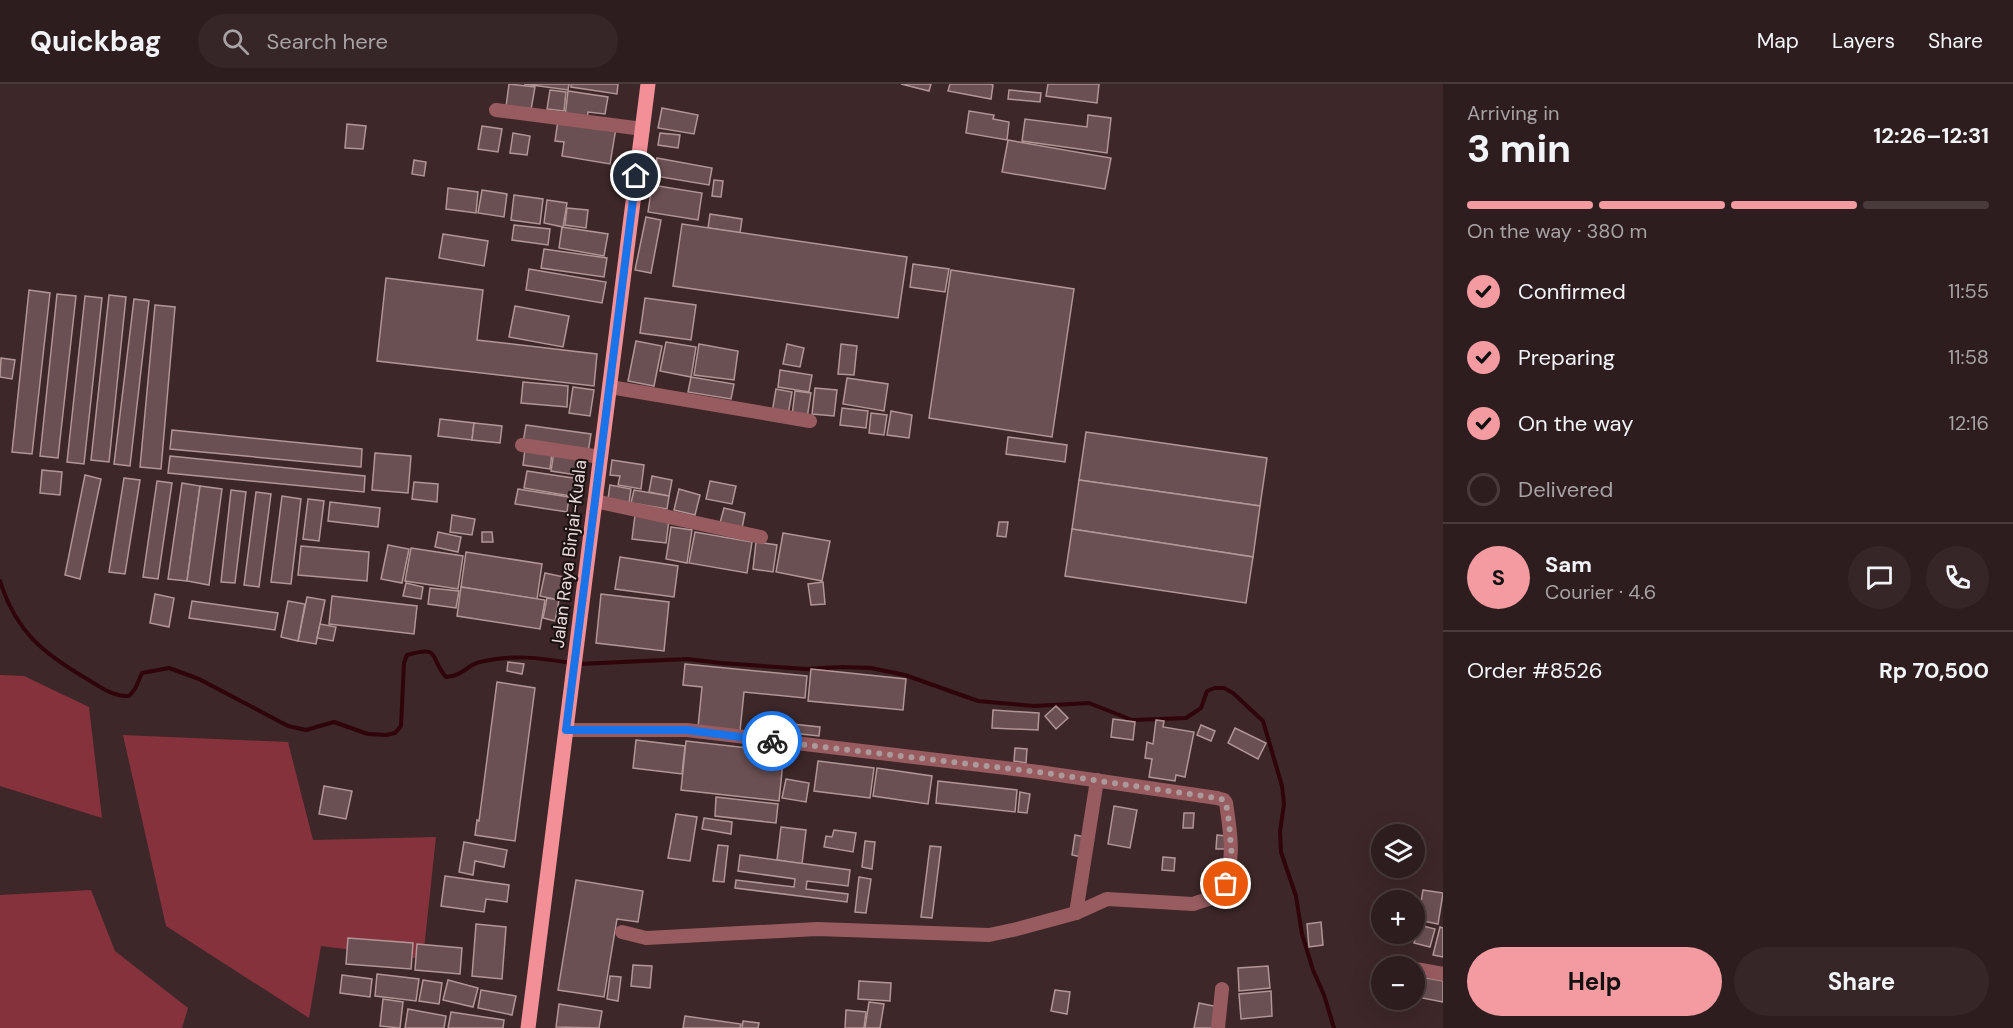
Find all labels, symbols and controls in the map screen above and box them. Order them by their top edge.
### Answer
search box [198,14,618,68]
text: Quickbag [30,23,162,60]
icon: search [219,25,252,58]
text: Search here [267,27,388,56]
text: Map [1757,27,1799,55]
text: Layers [1832,27,1895,55]
text: Share [1928,27,1983,55]
text: Arriving in [1467,100,1559,126]
text: 12:26–12:31 [1873,121,1989,150]
text: 3 min [1467,123,1571,174]
pin [610,150,661,201]
icon: home [619,159,652,192]
text: On the way · 380 m [1467,218,1647,244]
icon: check [1467,275,1500,308]
text: Confirmed [1518,277,1626,306]
text: 11:55 [1948,278,1989,304]
icon: check [1467,341,1500,374]
text: Preparing [1518,343,1615,372]
text: 11:58 [1948,344,1989,370]
icon: check [1467,407,1500,440]
text: On the way [1518,409,1633,438]
text: 12:16 [1948,410,1989,436]
street label: Jalan Raya Binjai-Kuala [546,458,592,650]
text: Delivered [1518,475,1613,504]
button: chat [1848,546,1911,609]
button: phone [1926,546,1989,609]
text: Sam [1545,550,1592,579]
text: S [1492,563,1505,592]
text: Courier · 4.6 [1545,579,1656,605]
text: Order #8526 [1467,656,1603,685]
text: Rp 70,500 [1879,656,1989,685]
courier [742,711,802,771]
icon: bike [756,725,789,758]
map controls [1371,824,1425,1010]
button: layers [1371,824,1425,878]
pin [1200,858,1251,909]
icon: bag [1209,867,1242,900]
button: + [1371,890,1425,944]
button: Help [1467,947,1722,1016]
button: Share [1734,947,1989,1016]
button: − [1371,956,1425,1010]

